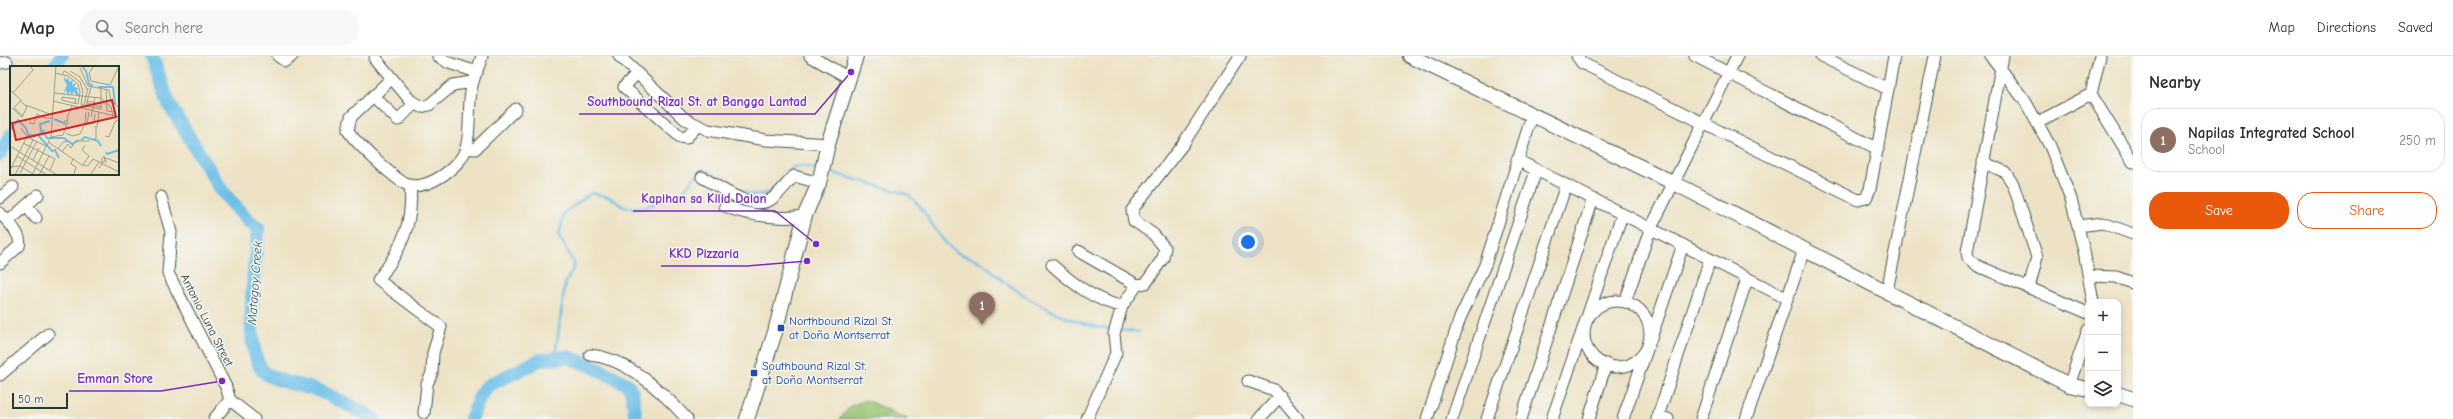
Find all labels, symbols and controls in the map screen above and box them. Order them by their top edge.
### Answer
search box [79,10,359,46]
text: Map [20,17,55,39]
icon: search [93,17,115,39]
text: Search here [125,19,203,37]
text: Map [2268,19,2295,36]
text: Directions [2317,19,2376,36]
text: Saved [2398,19,2433,36]
inset map [10,66,119,175]
text: Nearby [2149,73,2200,92]
callout: Southbound Rizal St. at Bangga Lantad [579,89,815,114]
text: Southbound Rizal St. at Bangga Lantad [587,94,807,109]
text: Napilas Integrated School [2188,124,2355,142]
text: 1 [2160,133,2166,148]
text: 250 m [2399,133,2436,148]
text: School [2188,142,2225,157]
callout: Kapihan sa Kilid Dalan [633,186,775,211]
text: Kapihan sa Kilid Dalan [641,191,767,206]
button: Save [2149,192,2289,229]
button: Share [2297,192,2437,229]
your location [1238,232,1258,252]
water label: Matagoy Creek [244,240,265,327]
callout: KKD Pizzaria [661,241,747,266]
text: KKD Pizzaria [669,246,739,261]
street label: Antonio Luna Street [178,272,237,369]
pin: 1 [969,292,995,325]
map controls [2085,299,2121,407]
button: + [2085,299,2121,335]
place label: Northbound Rizal St. at Doña Montserrat [789,314,893,342]
marker: Northbound Rizal St. at Doña Montserrat [776,323,786,333]
button: − [2085,335,2121,371]
place label: Southbound Rizal St. at Doña Montserrat [762,359,867,387]
callout: Emman Store [69,366,161,391]
marker: Southbound Rizal St. at Doña Montserrat [749,368,759,378]
text: Emman Store [77,371,153,386]
button: layers [2085,371,2121,407]
scale bar [12,391,68,410]
text: 50 m [18,393,43,406]

